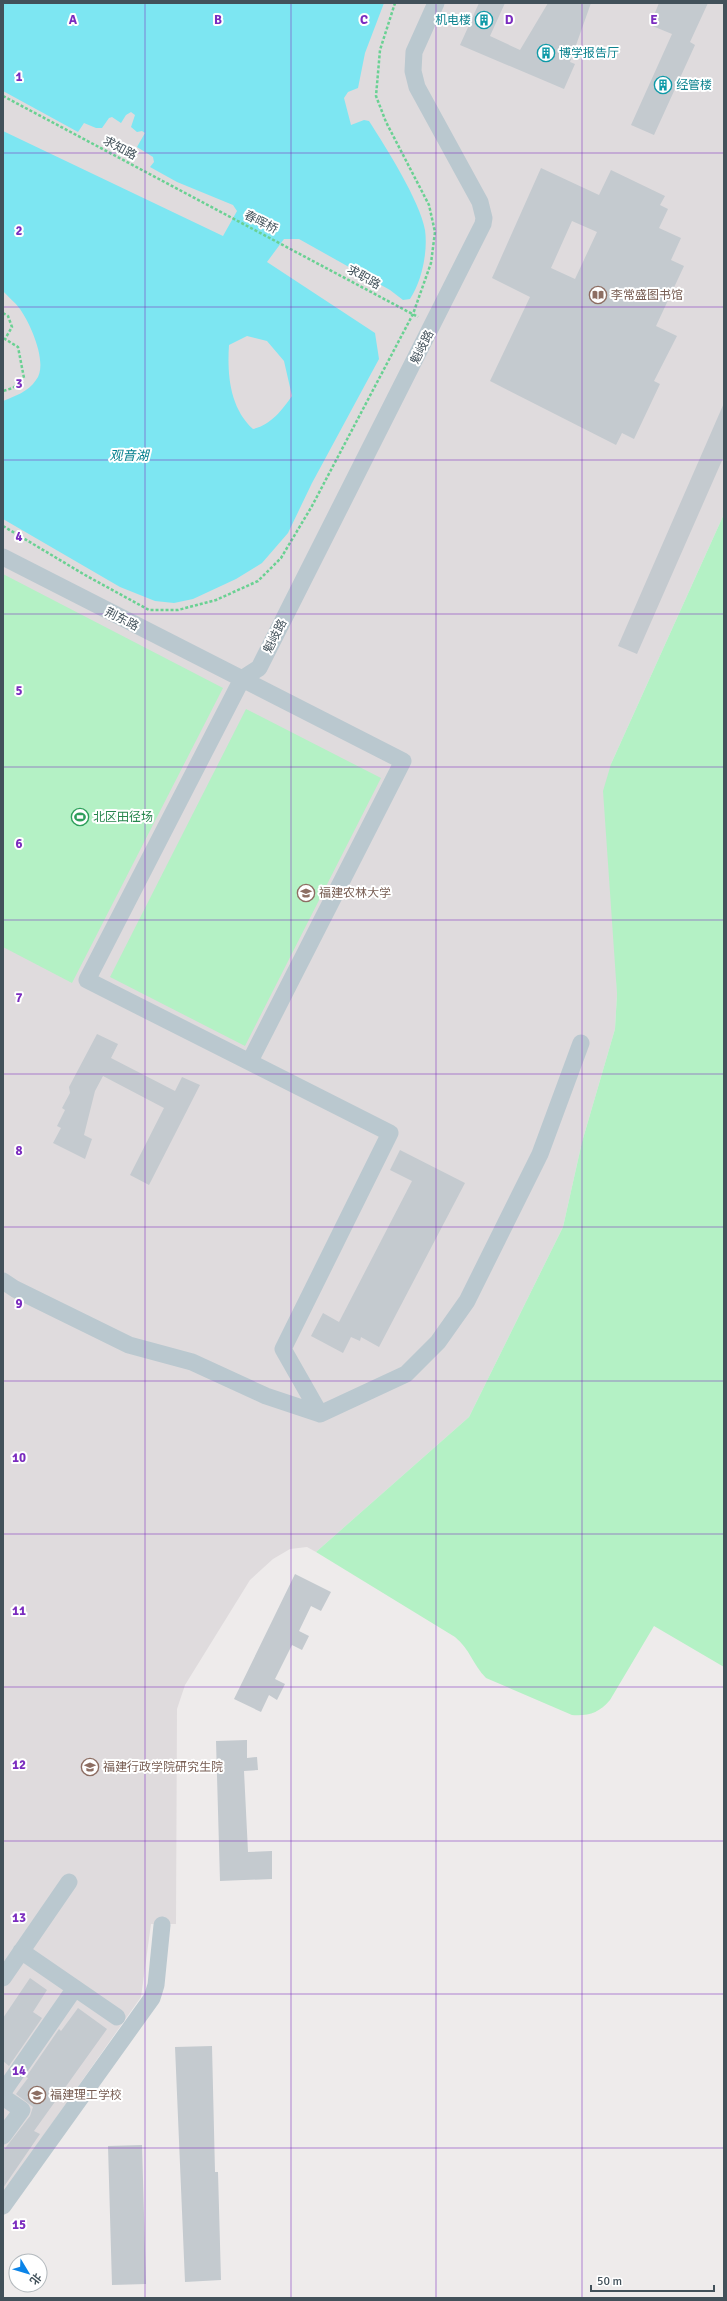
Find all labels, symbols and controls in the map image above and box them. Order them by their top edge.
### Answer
building icon: 机电楼 [474,10,494,30]
text: A [69,12,78,28]
text: B [214,12,222,28]
text: C [360,12,368,28]
text: D [505,12,514,28]
text: E [650,12,658,28]
place label: 机电楼 [435,13,471,28]
building icon: 博学报告厅 [536,43,556,63]
place label: 博学报告厅 [559,46,619,61]
text: 1 [15,69,23,85]
building icon: 经管楼 [653,75,673,95]
place label: 经管楼 [676,78,712,93]
street label: 求知路 [100,133,139,164]
street label: 春晖桥 [241,208,280,237]
text: 2 [15,223,23,239]
street label: 求职路 [344,262,383,293]
library icon: 李常盛图书馆 [588,285,608,305]
place label: 李常盛图书馆 [611,288,683,303]
street label: 魁岐路 [408,328,437,367]
text: 3 [15,376,23,392]
water label: 观音湖 [109,448,150,464]
text: 4 [15,529,23,545]
street label: 荆东路 [102,605,141,634]
street label: 魁岐路 [261,617,290,656]
text: 5 [15,683,23,699]
sports icon: 北区田径场 [70,807,90,827]
place label: 北区田径场 [93,810,153,825]
text: 6 [15,836,23,852]
school or university icon: 福建农林大学 [296,883,316,903]
place label: 福建农林大学 [319,886,391,901]
text: 7 [15,990,23,1006]
text: 8 [15,1143,23,1159]
text: 9 [15,1296,23,1312]
text: 10 [12,1450,26,1466]
text: 11 [12,1603,26,1619]
text: 12 [12,1757,26,1773]
school or university icon: 福建行政学院研究生院 [80,1757,100,1777]
place label: 福建行政学院研究生院 [103,1760,223,1775]
text: 13 [12,1910,26,1926]
text: 14 [12,2063,26,2079]
school or university icon: 福建理工学校 [27,2085,47,2105]
place label: 福建理工学校 [50,2088,122,2103]
text: 15 [12,2217,26,2233]
north arrow [8,2253,48,2293]
scale bar [591,2267,714,2293]
text: 北 [27,2271,44,2287]
text: 50 m [597,2274,622,2289]

